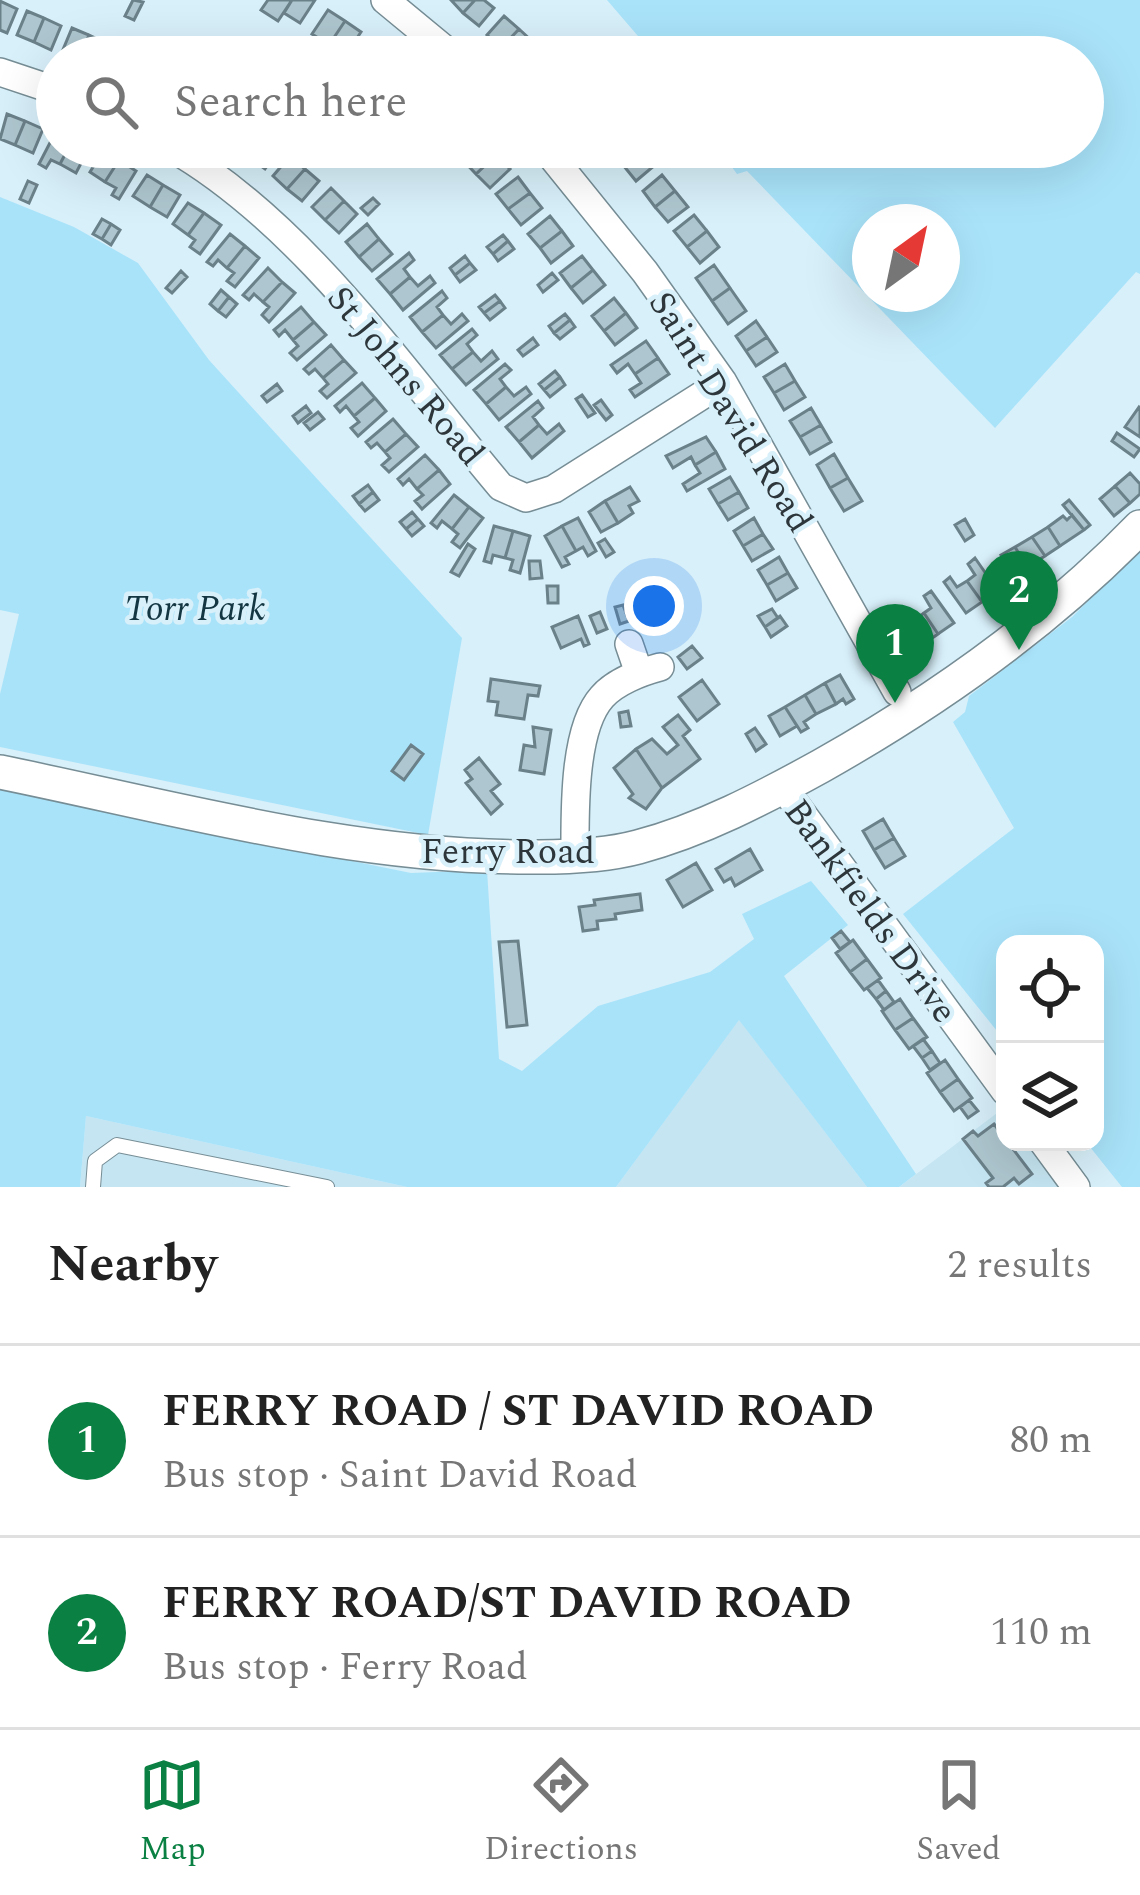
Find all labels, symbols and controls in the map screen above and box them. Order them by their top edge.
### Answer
search box [36,36,1104,168]
text: Search here [174,68,407,137]
icon: search [78,69,144,135]
north arrow [852,204,960,312]
street label: St Johns Road [313,274,497,479]
street label: Saint David Road [634,281,826,544]
pin: 2 [980,551,1058,650]
your location [624,576,684,636]
park label: Torr Park [124,582,266,637]
pin: 1 [856,604,934,703]
street label: Bankfields Drive [769,788,971,1035]
street label: Ferry Road [421,825,595,880]
map controls [996,935,1104,1151]
button: locate [996,935,1104,1043]
button: layers [996,1043,1104,1151]
text: Nearby [48,1226,217,1304]
text: 2 results [948,1236,1092,1295]
text: FERRY ROAD / ST DAVID ROAD [162,1377,874,1446]
text: 1 [76,1411,98,1470]
text: 80 m [1010,1411,1092,1470]
text: Bus stop · Saint David Road [162,1446,638,1505]
text: FERRY ROAD/ST DAVID ROAD [162,1569,852,1638]
text: 2 [76,1603,98,1662]
text: 110 m [990,1603,1092,1662]
text: Bus stop · Ferry Road [162,1638,528,1697]
tab: Map [139,1752,206,1874]
tab: Directions [484,1752,638,1874]
tab: Saved [916,1752,1001,1874]

